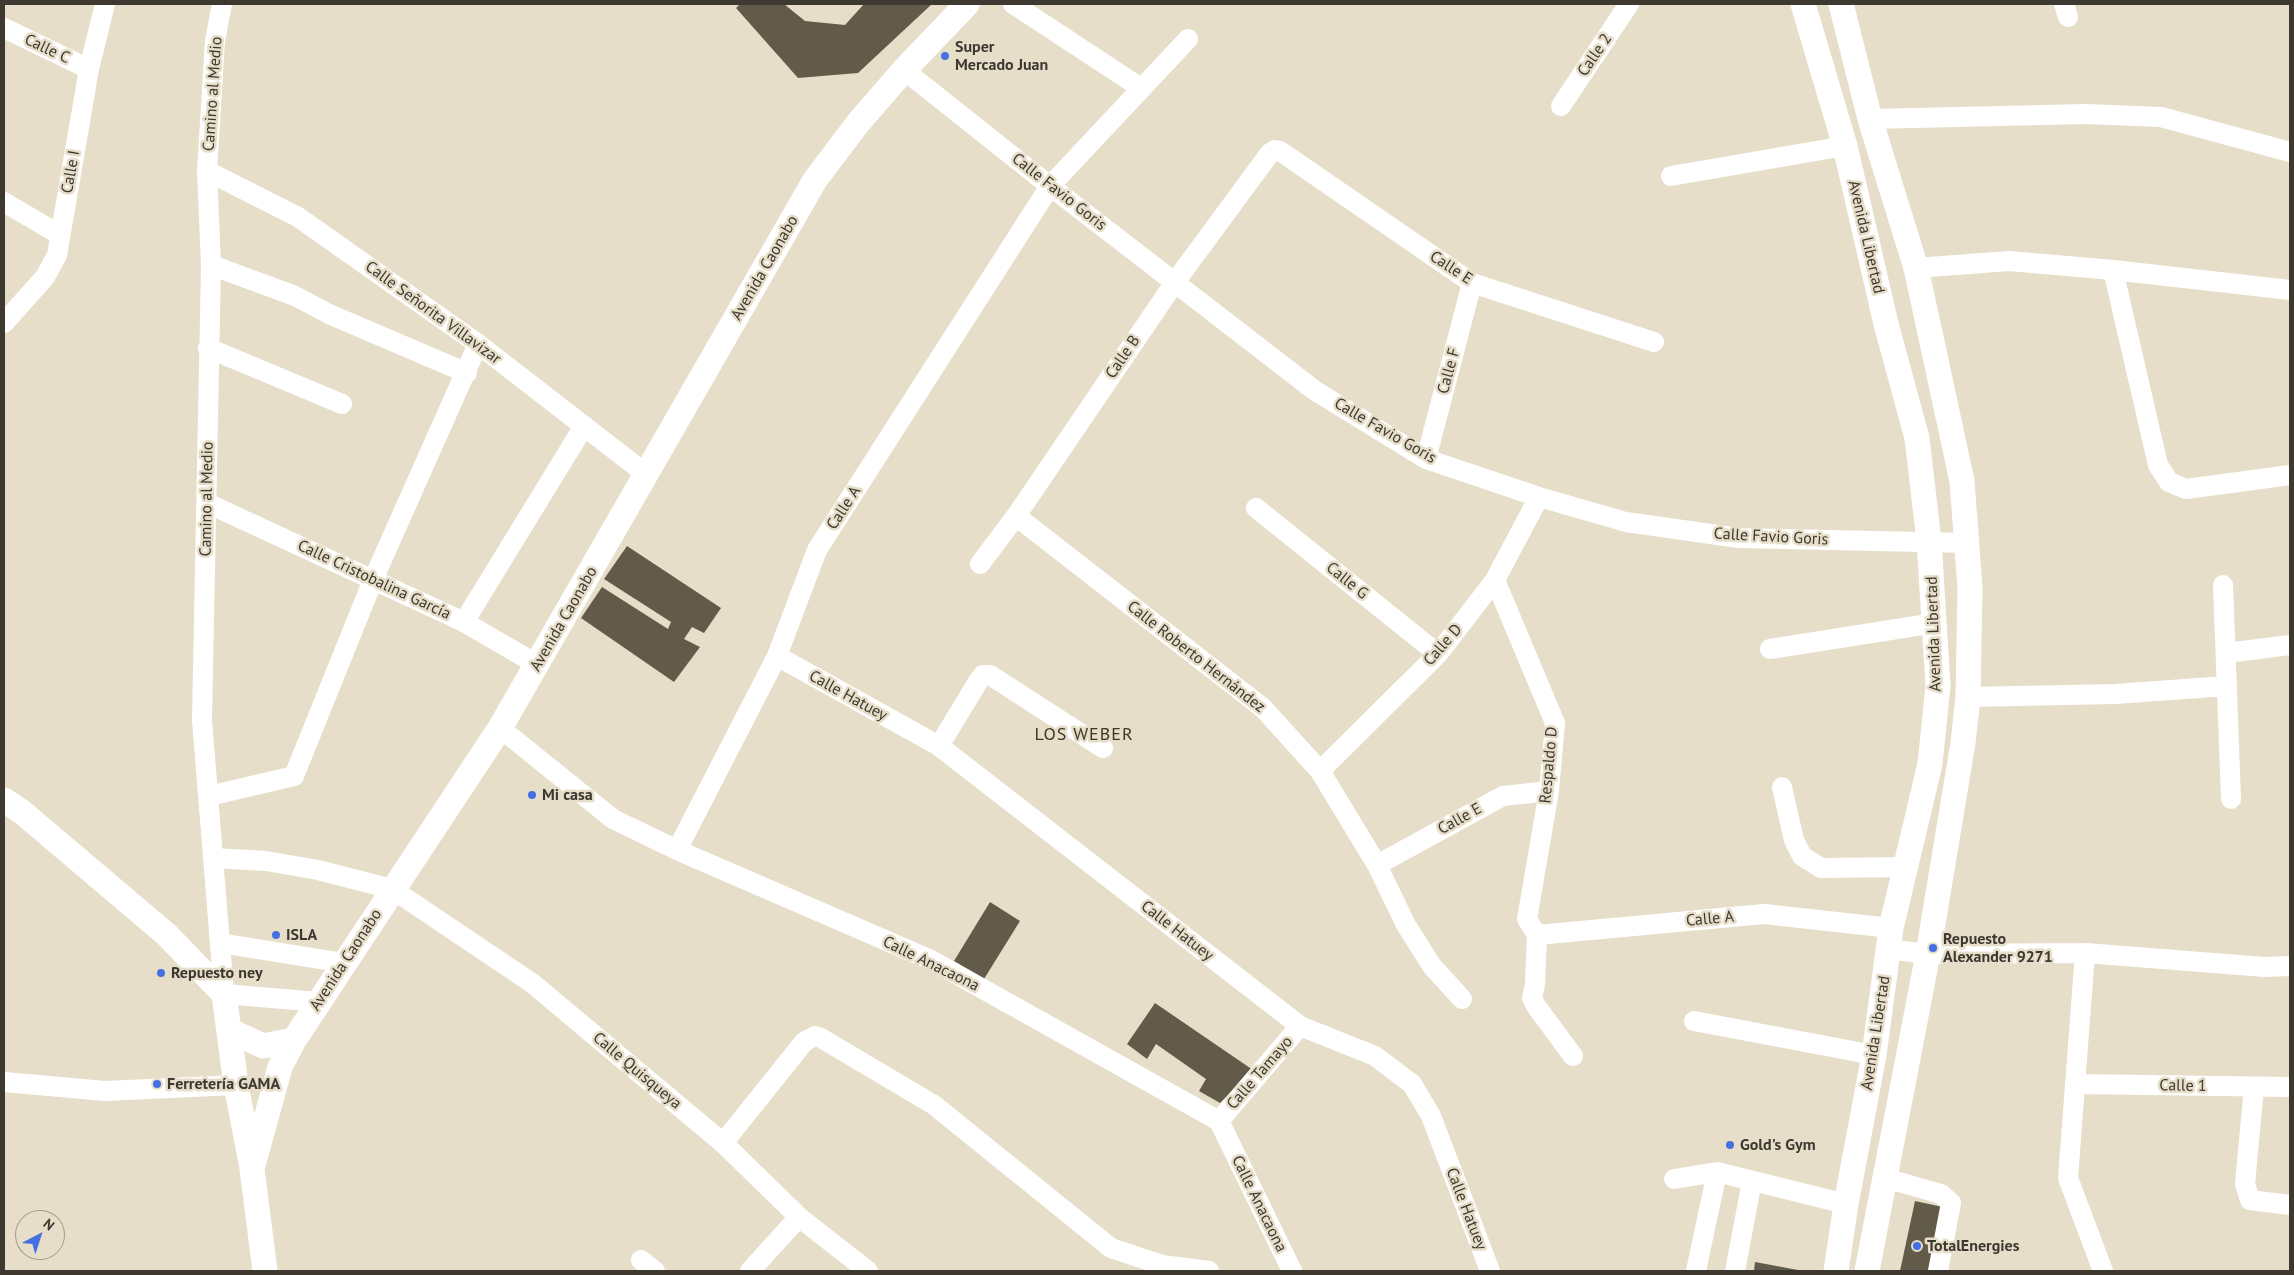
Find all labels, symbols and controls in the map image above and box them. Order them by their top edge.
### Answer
street label: Calle C [21,30,73,68]
street label: Calle 2 [1574,30,1616,80]
street label: Camino al Medio [199,36,227,152]
place label: Super Mercado Juan [955,37,1048,75]
marker: Super Mercado Juan [939,50,951,62]
street label: Calle I [58,149,84,195]
street label: Calle Favio Goris [1008,149,1110,235]
street label: Avenida Libertad [1844,179,1888,295]
street label: Avenida Caonabo [727,212,803,324]
street label: Calle E [1426,247,1476,289]
street label: Calle Señorita Villavizar [361,257,505,369]
street label: Calle B [1102,332,1144,382]
street label: Calle F [1434,346,1464,396]
street label: Calle Favio Goris [1331,394,1439,468]
street label: Camino al Medio [196,441,218,557]
street label: Calle A [823,483,865,533]
street label: Calle Favio Goris [1713,524,1829,550]
street label: Calle Cristobalina García [294,536,454,624]
street label: Calle G [1322,558,1372,604]
street label: Avenida Caonabo [526,563,602,675]
street label: Avenida Libertad [1922,576,1946,692]
street label: Calle Roberto Hernández [1123,597,1269,717]
street label: Calle D [1420,620,1466,670]
street label: Calle Hatuey [806,667,890,725]
district label: LOS WEBER [1033,724,1135,746]
street label: Respaldo D [1536,726,1562,804]
place label: Mi casa [542,785,593,805]
marker: Mi casa [526,789,538,801]
street label: Calle E [1435,799,1485,839]
street label: Calle Hatuey [1137,897,1217,965]
street label: Avenida Caonabo [306,905,386,1015]
street label: Calle A [1685,907,1735,931]
place label: ISLA [286,925,317,945]
marker: ISLA [270,929,282,941]
place label: Repuesto Alexander 9271 [1943,929,2053,967]
street label: Calle Anacaona [880,932,982,996]
marker: Repuesto Alexander 9271 [1927,942,1939,954]
place label: Repuesto ney [171,963,263,983]
marker: Repuesto ney [155,967,167,979]
street label: Avenida Libertad [1857,974,1895,1092]
street label: Calle Quisqueya [589,1028,685,1114]
street label: Calle Tamayo [1223,1033,1297,1113]
place label: Ferretería GAMA [167,1074,280,1094]
street label: Calle 1 [2159,1076,2207,1096]
marker: Ferretería GAMA [151,1078,163,1090]
place label: Gold's Gym [1740,1135,1816,1155]
marker: Gold's Gym [1724,1139,1736,1151]
street label: Calle Anacaona [1227,1153,1291,1255]
street label: Calle Hatuey [1442,1165,1490,1253]
north arrow [15,1210,65,1260]
text: N [40,1214,58,1234]
place label: TotalEnergies [1927,1236,2019,1256]
marker: TotalEnergies [1911,1240,1923,1252]

